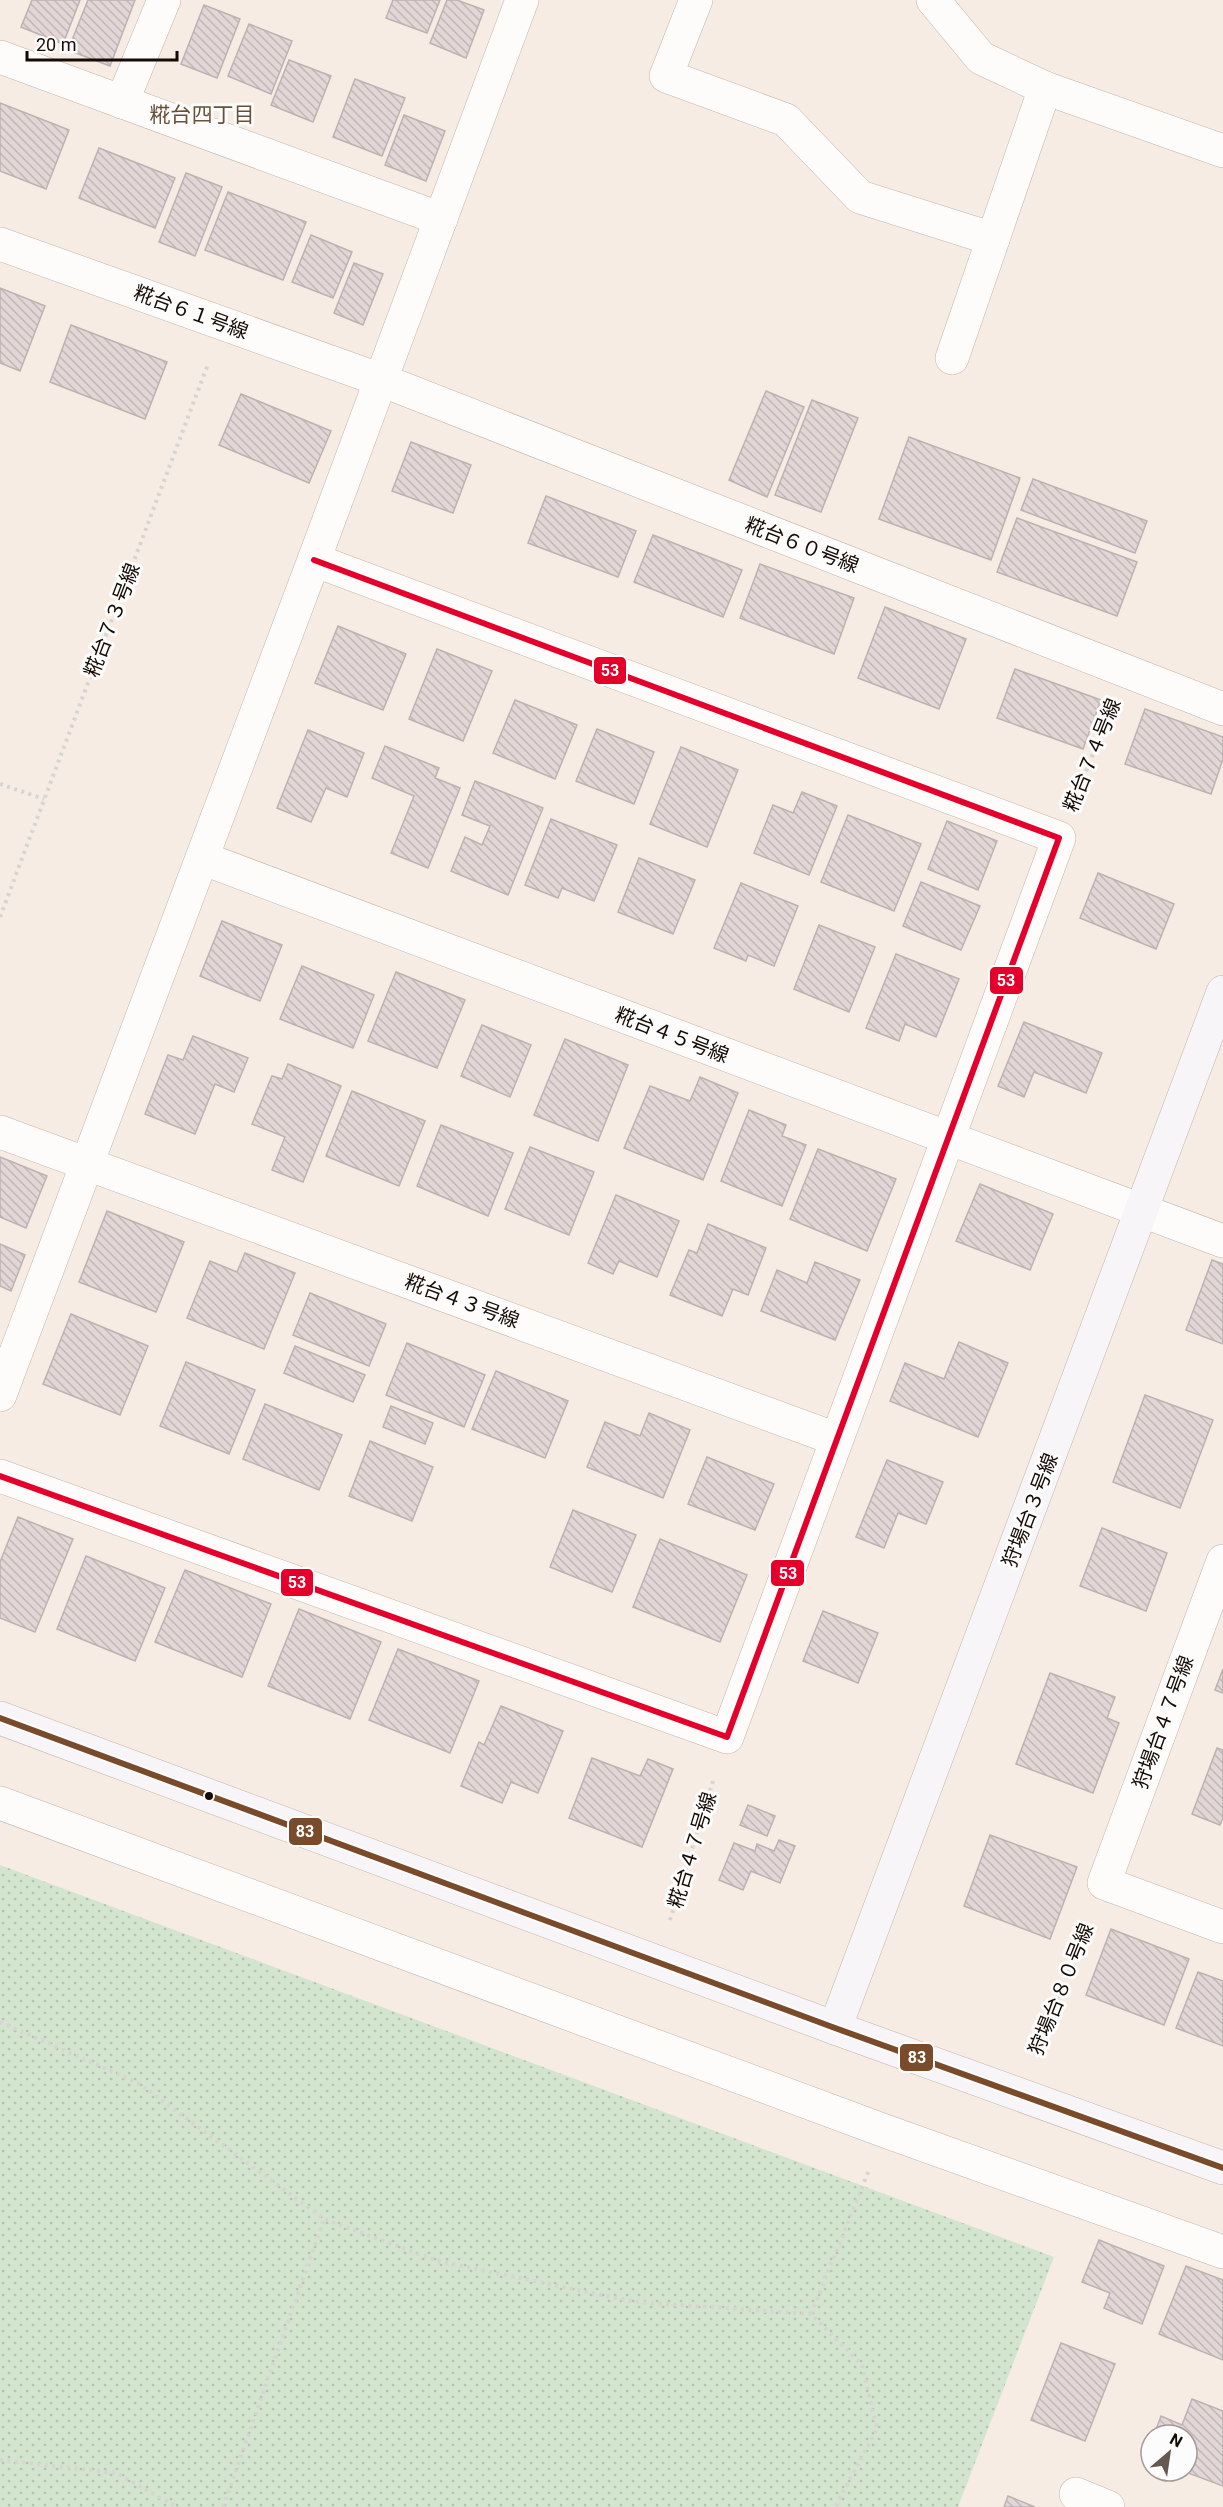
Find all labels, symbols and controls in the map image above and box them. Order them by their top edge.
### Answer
scale bar [27,24,177,62]
text: 20 m [36,34,76,55]
district label: 糀台四丁目 [150,103,255,127]
street label: 糀台６１号線 [131,280,251,344]
street label: 糀台６０号線 [742,512,862,578]
street label: 糀台７３号線 [79,560,145,680]
line badge: 53 [593,656,627,685]
text: 53 [601,661,619,680]
street label: 糀台７４号線 [1058,695,1126,815]
line badge: 53 [989,966,1024,995]
text: 53 [997,971,1015,990]
street label: 糀台４５号線 [612,1002,732,1068]
street label: 糀台４３号線 [402,1269,522,1333]
street label: 狩場台３号線 [997,1450,1063,1570]
line badge: 53 [770,1559,805,1587]
text: 53 [779,1564,797,1583]
line badge: 53 [280,1568,314,1597]
text: 53 [288,1573,306,1592]
street label: 狩場台４７号線 [1128,1652,1198,1792]
street label: 糀台４７号線 [663,1789,721,1911]
unlabelled marker [203,1790,215,1802]
line badge: 83 [288,1817,323,1846]
text: 83 [296,1822,314,1841]
street label: 狩場台８０号線 [1024,1920,1098,2058]
line badge: 83 [899,2043,934,2072]
text: 83 [908,2048,926,2067]
north arrow [1139,2423,1199,2483]
text: N [1166,2429,1186,2451]

